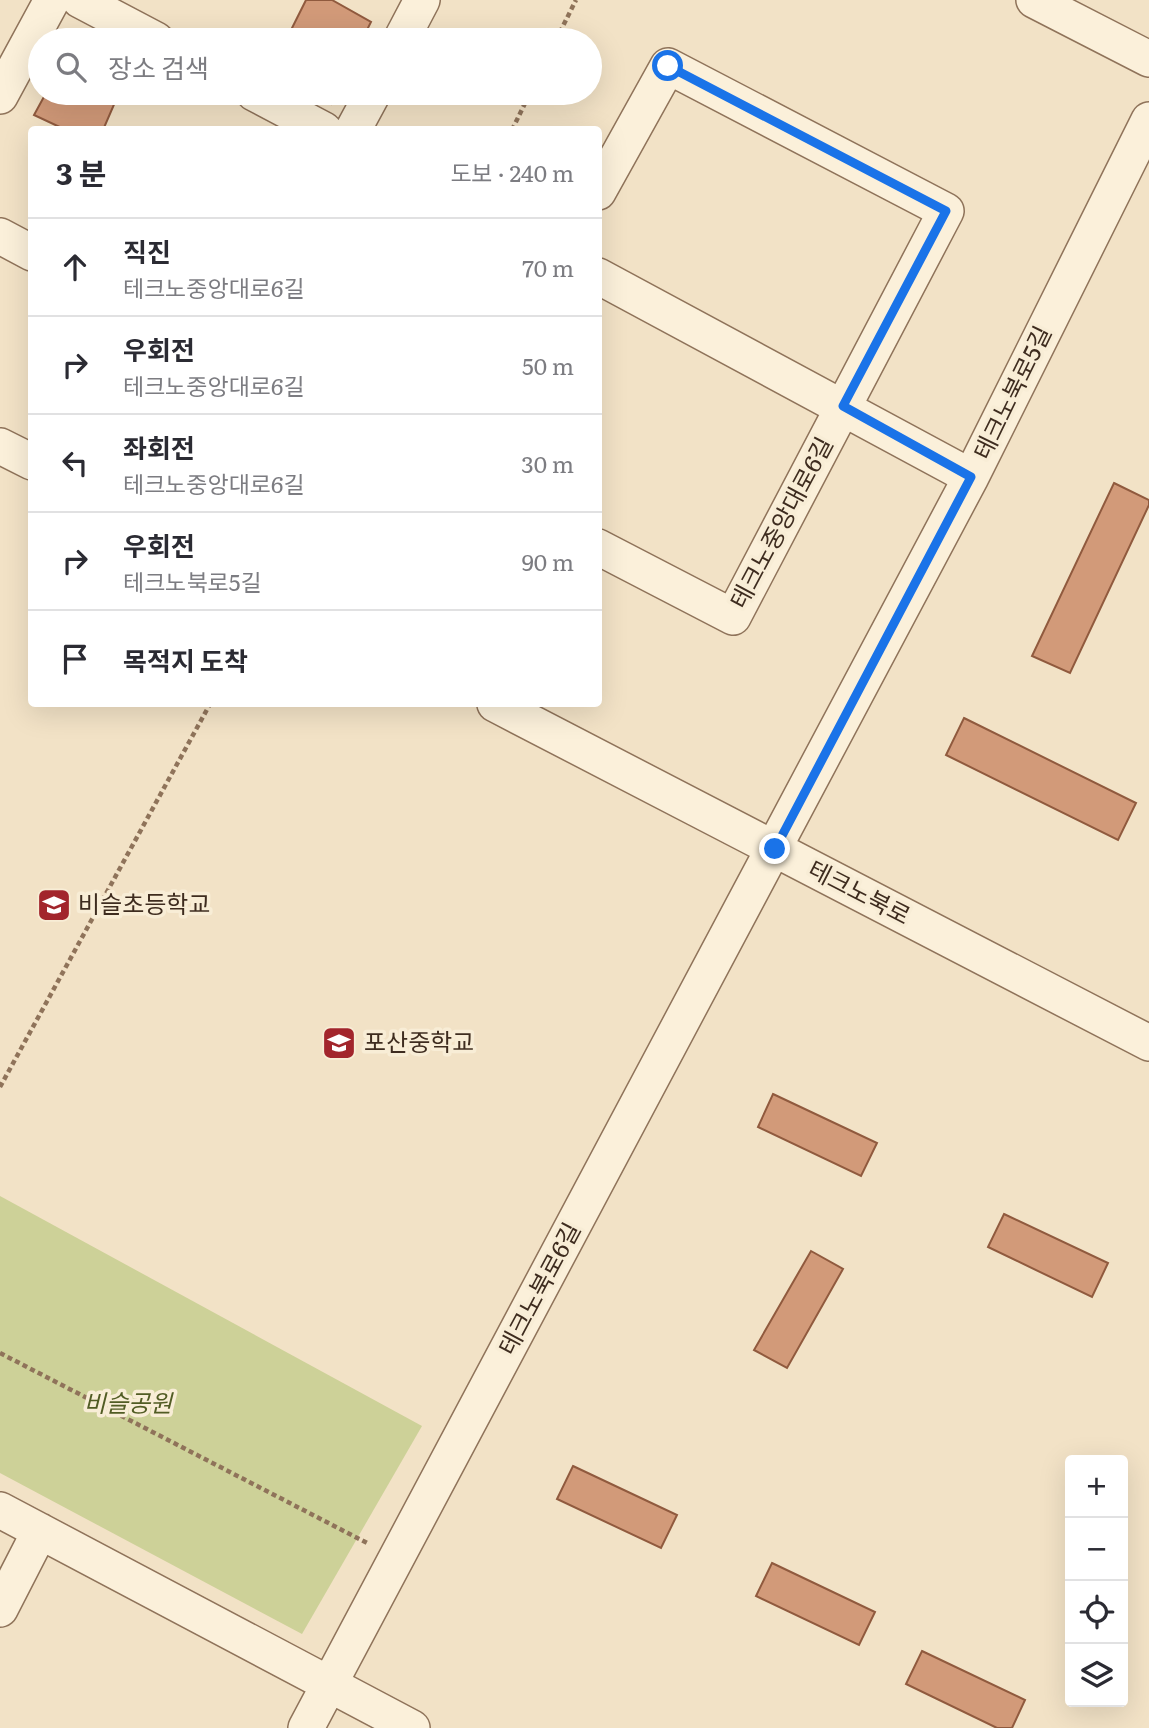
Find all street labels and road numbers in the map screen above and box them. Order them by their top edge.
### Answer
street label: 테크노북로5길 [963,319,1058,465]
street label: 테크노중앙대로6길 [720,430,840,614]
street label: 테크노북로 [803,850,917,931]
street label: 테크노북로6길 [488,1215,587,1360]

